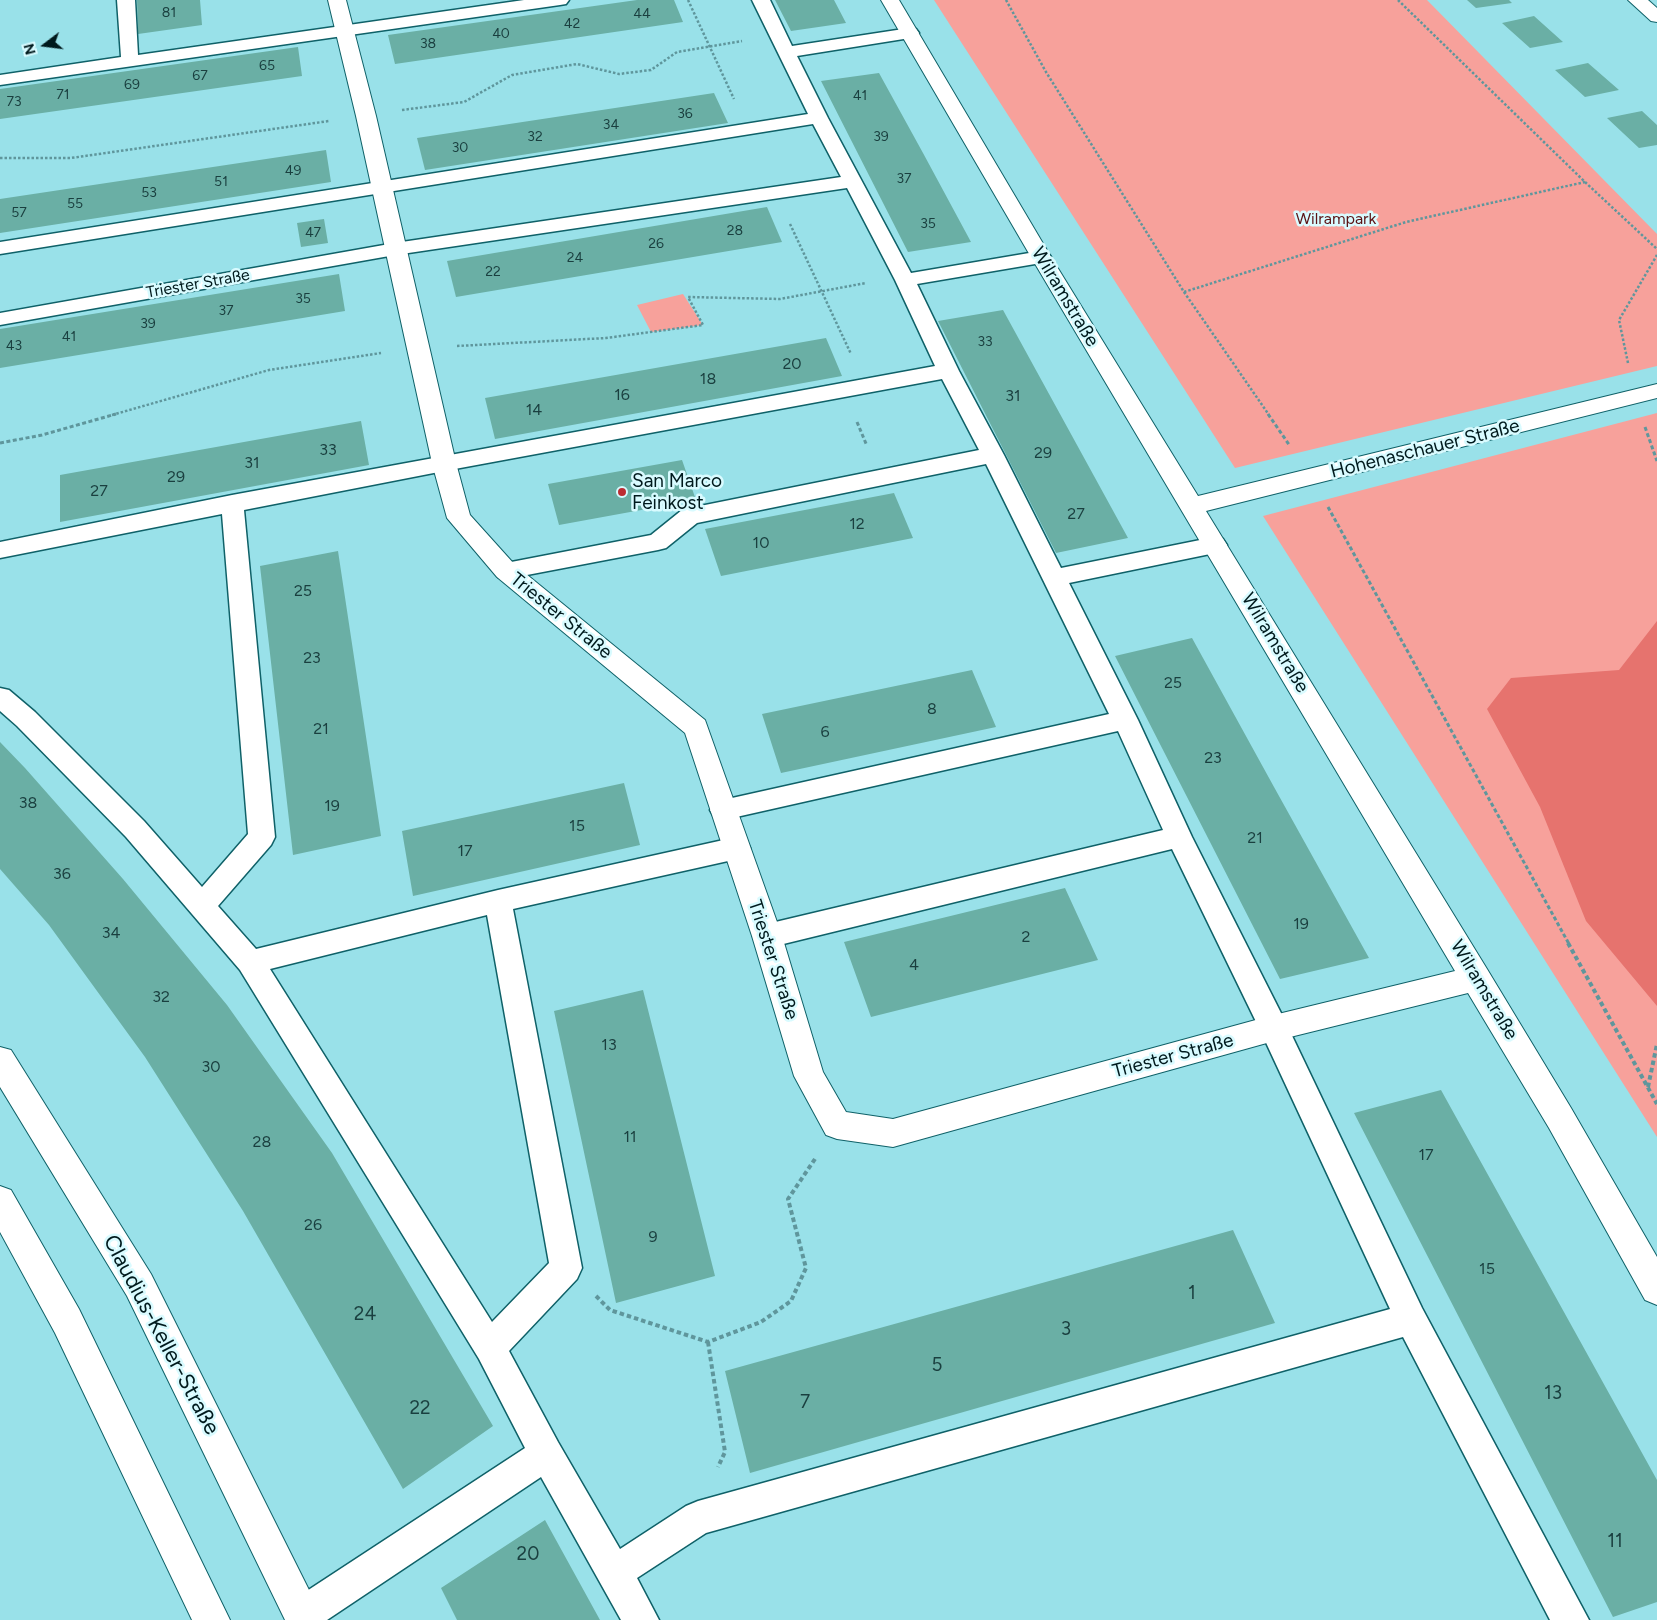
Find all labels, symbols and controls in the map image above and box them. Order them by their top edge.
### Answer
house number: 81 [162,5,176,21]
house number: 44 [633,6,651,22]
house number: 42 [564,16,580,32]
north arrow [20,20,70,70]
house number: 40 [492,26,510,42]
house number: 38 [420,36,436,52]
text: N [20,42,40,56]
house number: 65 [259,58,275,74]
house number: 67 [192,68,208,84]
house number: 69 [124,77,140,93]
house number: 71 [56,87,70,103]
house number: 41 [853,88,867,104]
house number: 73 [6,94,22,110]
house number: 36 [677,106,693,122]
house number: 34 [603,117,619,133]
house number: 32 [527,129,543,145]
house number: 39 [873,129,889,145]
house number: 30 [452,140,468,156]
house number: 49 [285,163,301,179]
house number: 37 [896,171,912,187]
house number: 51 [214,174,228,190]
house number: 53 [141,185,157,201]
house number: 55 [67,196,83,212]
house number: 57 [11,205,27,221]
park label: Wilrampark [1296,209,1376,229]
house number: 35 [920,216,936,232]
house number: 28 [727,223,743,239]
house number: 47 [305,225,321,241]
house number: 26 [648,236,664,252]
street label: Wilramstraße [1026,243,1104,351]
house number: 24 [567,250,583,266]
house number: 22 [485,264,501,280]
street label: Triester Straße [145,265,251,303]
house number: 35 [295,291,311,307]
house number: 37 [218,303,234,319]
house number: 39 [140,316,156,332]
house number: 41 [62,329,76,345]
house number: 33 [977,334,993,350]
house number: 43 [6,338,22,354]
house number: 20 [782,354,802,374]
house number: 18 [700,369,716,389]
house number: 16 [614,385,630,405]
house number: 31 [1005,386,1021,406]
house number: 14 [526,400,542,420]
street label: Hohenaschauer Straße [1328,414,1522,484]
house number: 33 [319,440,337,460]
house number: 29 [1034,443,1052,463]
house number: 31 [244,453,260,473]
house number: 29 [167,467,185,487]
place label: San Marco Feinkost [632,470,722,514]
house number: 27 [90,481,108,501]
marker: San Marco Feinkost [616,486,628,498]
house number: 27 [1067,504,1085,524]
house number: 12 [849,514,865,534]
house number: 10 [753,533,769,553]
street label: Triester Straße [506,568,616,664]
house number: 25 [294,581,312,601]
street label: Wilramstraße [1236,589,1314,697]
house number: 23 [303,648,321,668]
house number: 25 [1164,673,1182,693]
house number: 8 [927,699,937,719]
house number: 21 [313,719,329,739]
house number: 6 [820,722,830,742]
house number: 23 [1204,748,1222,768]
house number: 38 [19,793,37,813]
house number: 19 [324,796,340,816]
house number: 15 [569,816,585,836]
house number: 21 [1247,828,1263,848]
house number: 17 [457,841,473,861]
house number: 36 [53,864,71,884]
street label: Triester Straße [743,897,803,1023]
house number: 19 [1293,914,1309,934]
house number: 34 [102,923,120,943]
house number: 2 [1022,927,1030,947]
street label: Wilramstraße [1445,936,1523,1044]
house number: 4 [909,955,919,975]
house number: 32 [152,987,170,1007]
street label: Triester Straße [1110,1029,1236,1083]
house number: 13 [601,1035,617,1055]
house number: 30 [202,1057,220,1077]
house number: 11 [623,1127,637,1147]
house number: 28 [253,1132,271,1152]
house number: 17 [1418,1145,1434,1165]
house number: 26 [304,1215,322,1235]
house number: 9 [648,1227,658,1247]
street label: Claudius-Keller-Straße [97,1231,225,1439]
house number: 15 [1479,1259,1495,1279]
house number: 1 [1188,1282,1196,1304]
house number: 24 [354,1303,376,1325]
house number: 3 [1061,1318,1071,1340]
house number: 5 [932,1354,942,1376]
house number: 13 [1544,1382,1562,1404]
house number: 7 [800,1391,810,1413]
house number: 22 [409,1397,431,1419]
house number: 11 [1607,1530,1623,1552]
house number: 20 [517,1543,539,1565]

